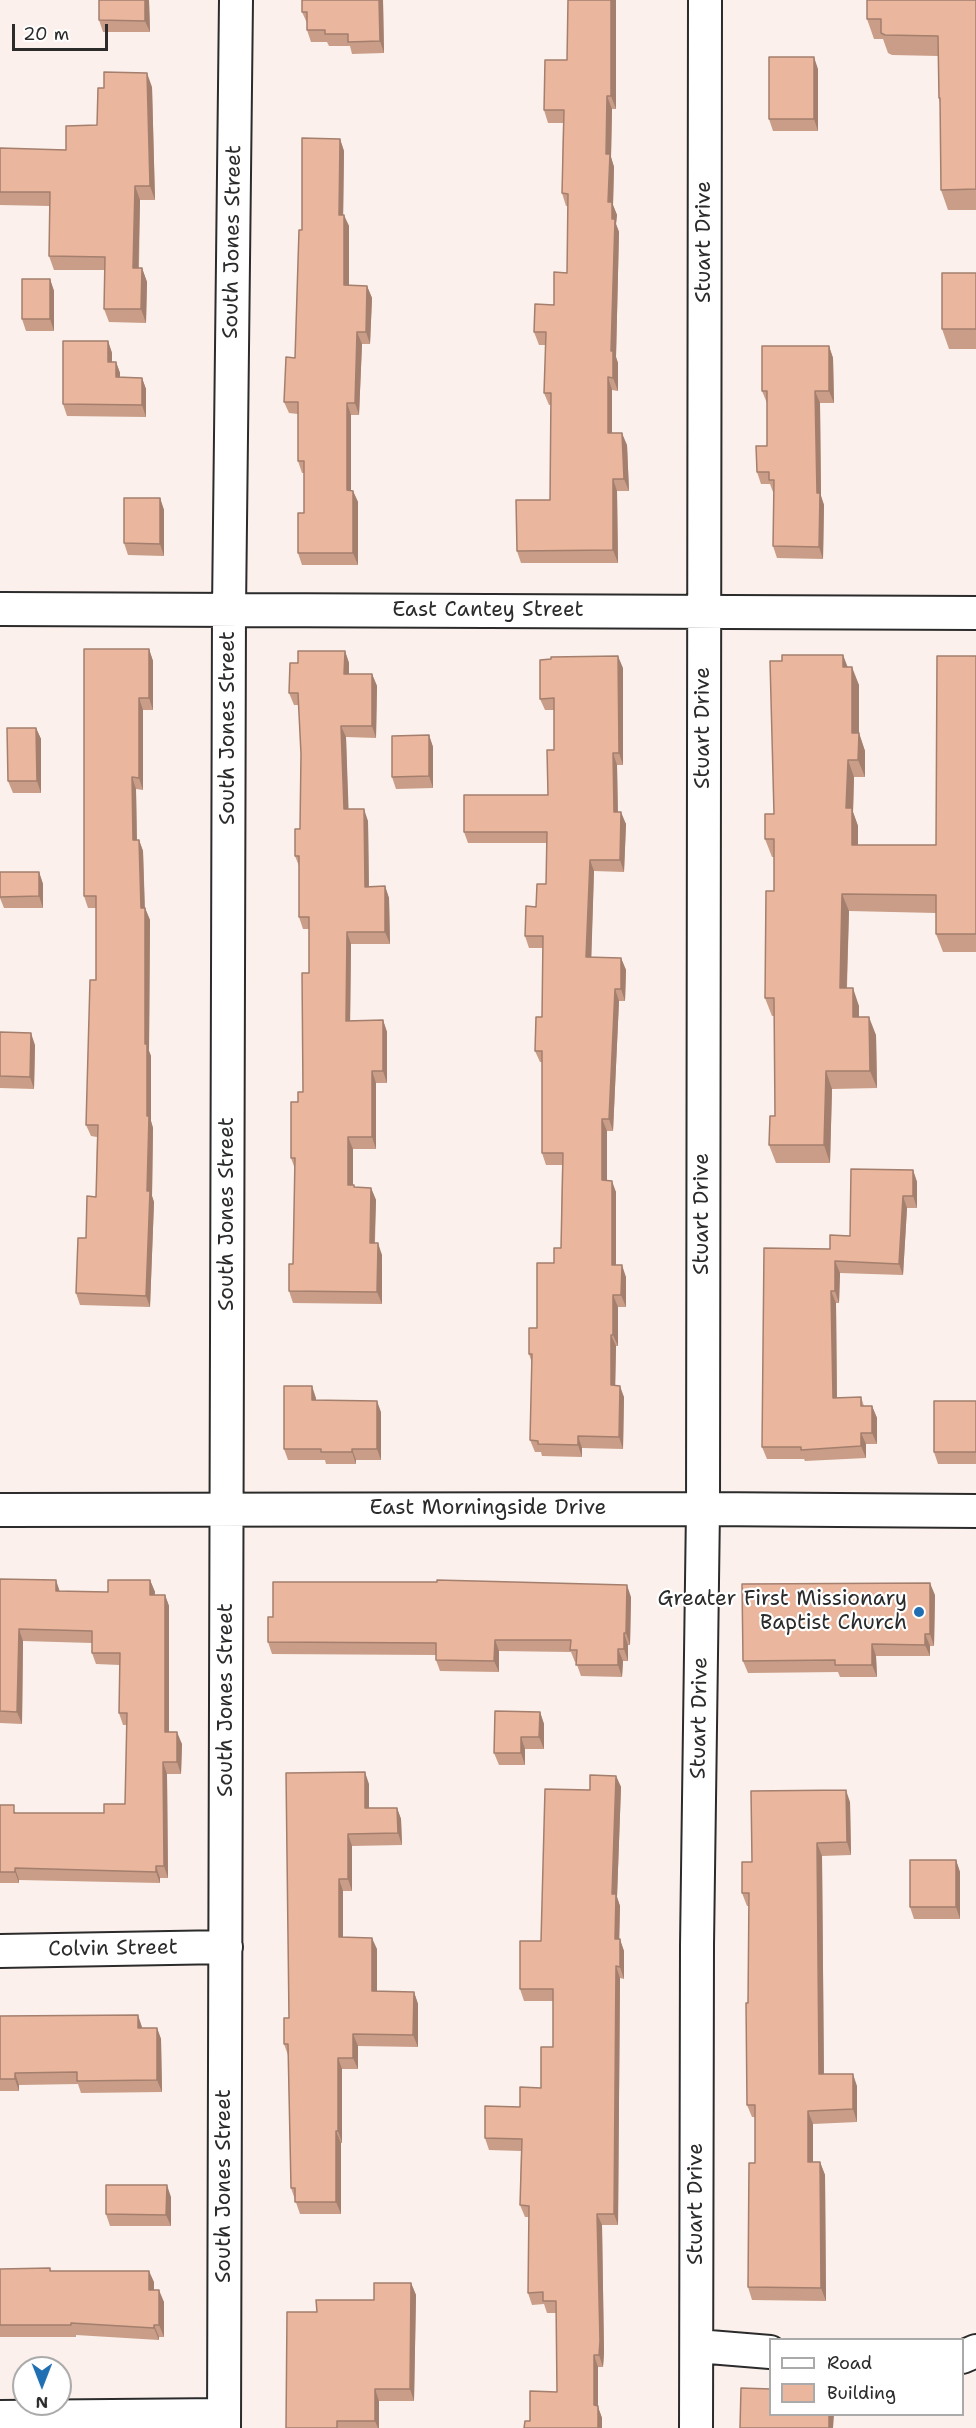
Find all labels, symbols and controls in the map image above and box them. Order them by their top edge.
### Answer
scale bar [15,12,111,50]
text: 20 m [23,22,69,46]
street label: South Jones Street [219,145,247,339]
street label: Stuart Drive [692,181,718,303]
street label: East Cantey Street [392,598,584,624]
street label: South Jones Street [216,631,242,825]
street label: Stuart Drive [691,667,717,789]
street label: South Jones Street [215,1117,241,1311]
street label: Stuart Drive [690,1153,716,1275]
street label: East Morningside Drive [370,1496,606,1522]
place label: Greater First Missionary Baptist Church [657,1587,907,1637]
street label: South Jones Street [214,1603,240,1797]
marker: Greater First Missionary Baptist Church [912,1605,926,1619]
street label: Stuart Drive [686,1657,714,1779]
street label: Colvin Street [48,1935,178,1963]
street label: South Jones Street [212,2089,238,2283]
street label: Stuart Drive [684,2143,710,2265]
legend [769,2338,964,2416]
text: Road [827,2351,872,2375]
north arrow [12,2356,72,2416]
text: Building [827,2381,896,2405]
text: N [36,2392,48,2413]

